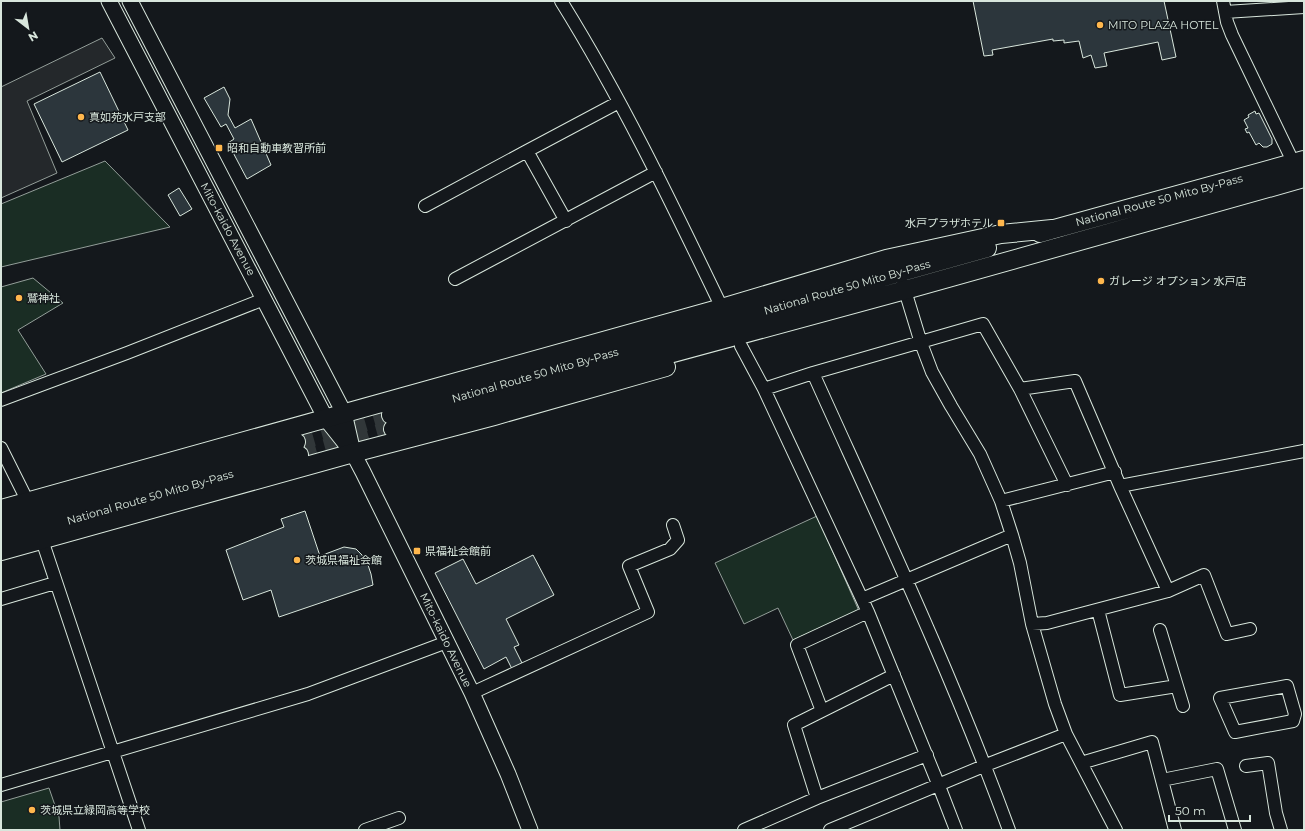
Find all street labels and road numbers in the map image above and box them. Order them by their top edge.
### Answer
street label: National Route 50 Mito By-Pass [1074,171,1245,229]
street label: Mito-kaido Avenue [198,180,259,278]
street label: National Route 50 Mito By-Pass [762,256,932,318]
street label: National Route 50 Mito By-Pass [450,344,620,406]
street label: National Route 50 Mito By-Pass [65,466,235,528]
street label: Mito-kaido Avenue [417,590,475,690]

